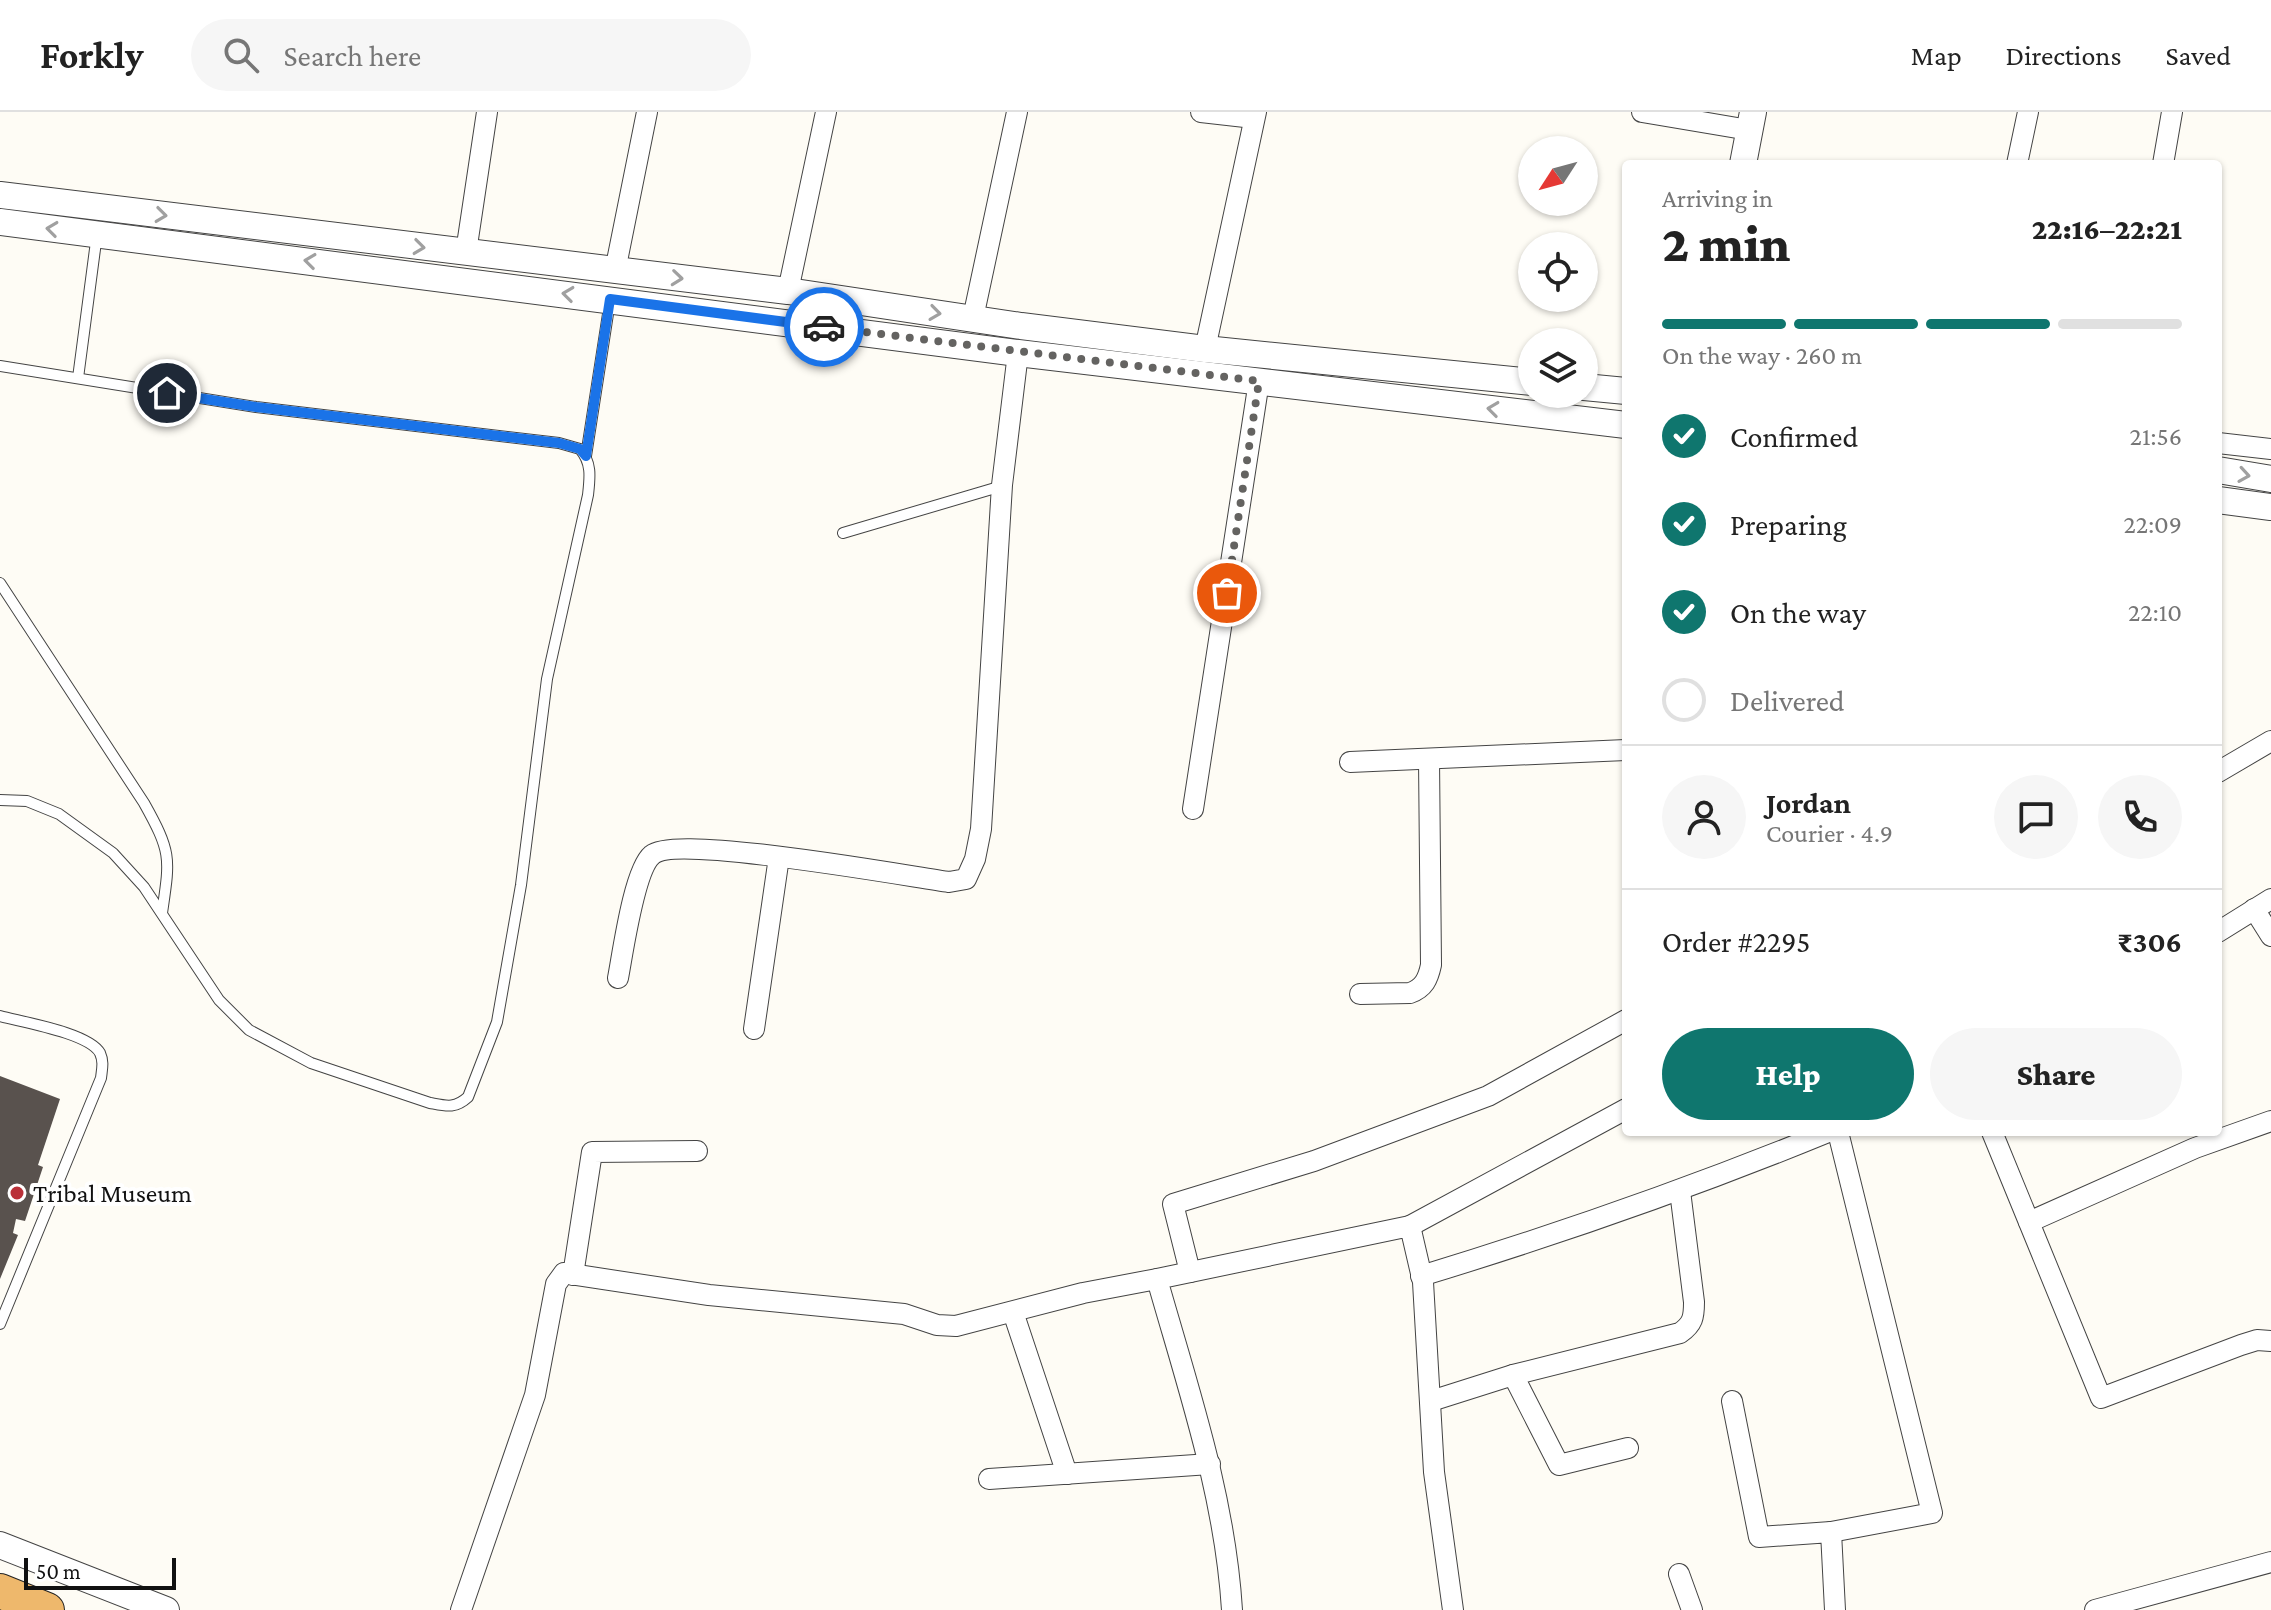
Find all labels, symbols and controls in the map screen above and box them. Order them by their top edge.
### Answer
search box [191,19,751,91]
icon: search [219,33,263,77]
text: Forkly [40,34,143,76]
text: Search here [283,39,421,72]
text: Map [1911,40,1962,71]
text: Directions [2006,40,2121,71]
text: Saved [2165,40,2231,71]
north arrow [1518,136,1598,216]
map controls [1518,136,1598,408]
text: Arriving in [1662,184,1773,213]
one-way arrow [154,206,168,223]
text: 22:16–22:21 [2032,212,2182,245]
text: 2 min [1662,214,1790,272]
one-way arrow [45,220,58,237]
button: locate [1518,232,1598,312]
one-way arrow [413,238,426,255]
one-way arrow [303,253,317,270]
one-way arrow [671,270,684,287]
one-way arrow [561,286,575,303]
courier [784,287,864,367]
one-way arrow [928,304,941,321]
icon: car [802,305,846,349]
button: layers [1518,328,1598,408]
text: On the way · 260 m [1662,341,1862,370]
pin [133,359,201,427]
icon: home [145,371,189,415]
one-way arrow [1486,400,1499,417]
icon: check [1662,414,1706,458]
text: Confirmed [1730,420,1858,453]
text: 21:56 [2130,422,2182,451]
one-way arrow [2238,465,2251,482]
icon: check [1662,502,1706,546]
text: Preparing [1730,508,1847,541]
text: 22:09 [2124,510,2182,539]
pin [1193,559,1261,627]
icon: bag [1205,571,1249,615]
icon: check [1662,590,1706,634]
text: On the way [1730,596,1866,629]
text: 22:10 [2128,598,2182,627]
text: Delivered [1730,684,1845,717]
button: person [1662,775,1746,859]
button: chat [1994,775,2078,859]
button: phone [2098,775,2182,859]
text: Jordan [1766,786,1851,819]
text: Courier · 4.9 [1766,819,1893,848]
text: Order #2295 [1662,925,1810,958]
text: ₹306 [2117,925,2182,958]
button: Help [1662,1028,1914,1120]
button: Share [1930,1028,2182,1120]
place label: Tribal Museum [33,1179,192,1208]
marker: Tribal Museum [8,1184,26,1202]
scale bar [24,1554,176,1590]
text: 50 m [36,1559,81,1584]

